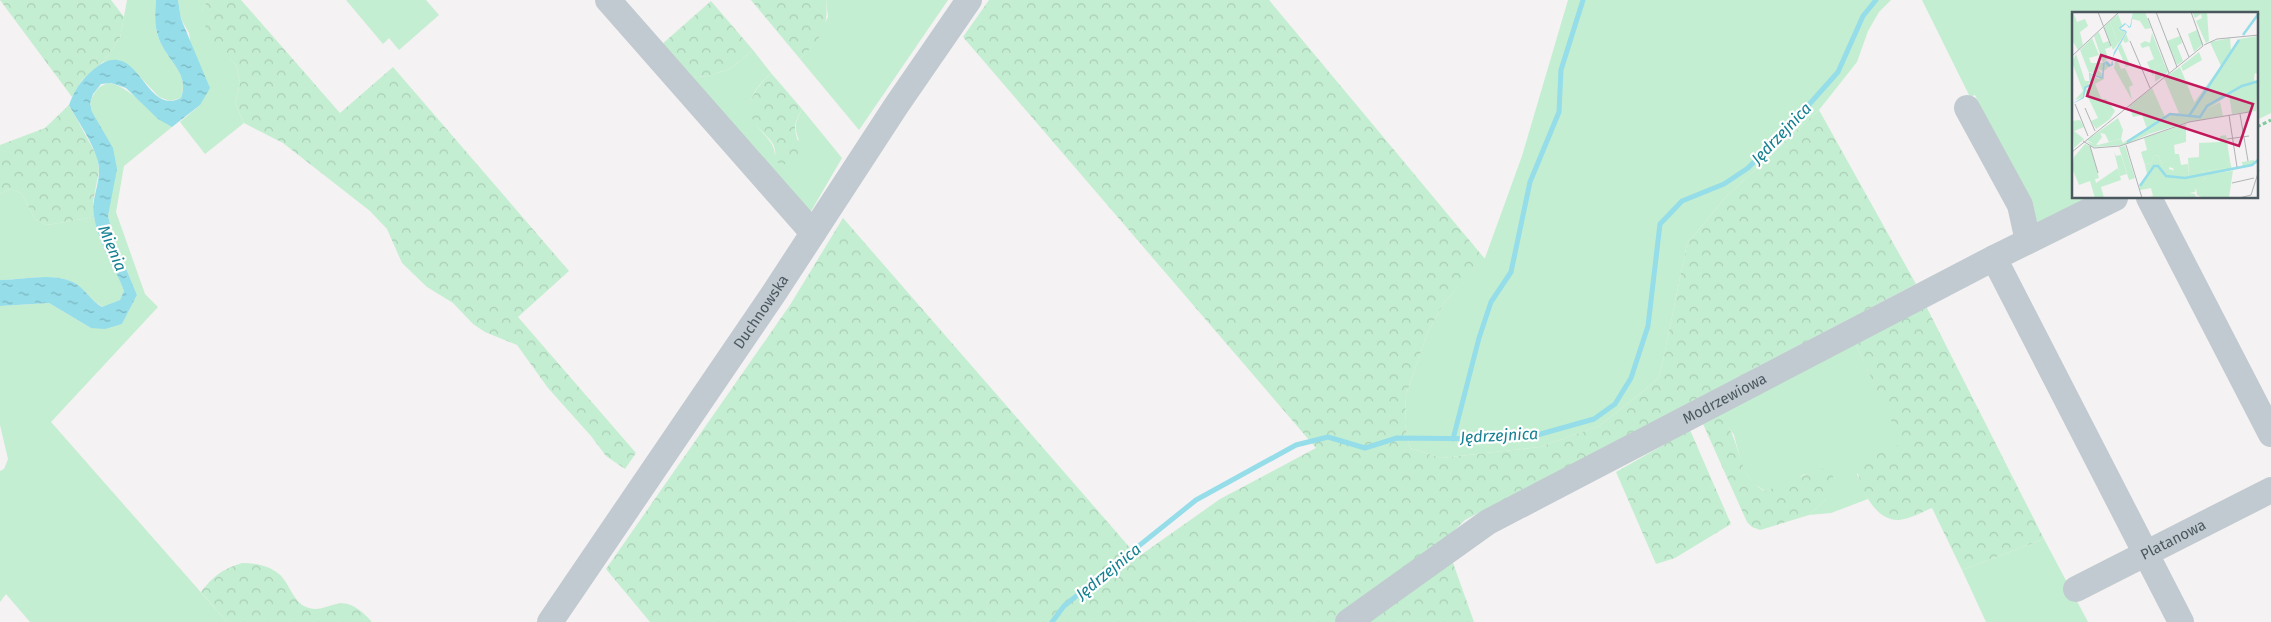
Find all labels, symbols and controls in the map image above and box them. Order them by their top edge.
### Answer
inset map [2072,12,2258,199]
water label: Jędrzejnica [1747,99,1815,169]
water label: Mienia [94,222,131,274]
street label: Duchnowska [730,272,792,352]
street label: Modrzewiowa [1680,369,1770,428]
water label: Jędrzejnica [1459,424,1538,447]
street label: Platanowa [2138,516,2209,564]
water label: Jędrzejnica [1071,539,1145,604]

